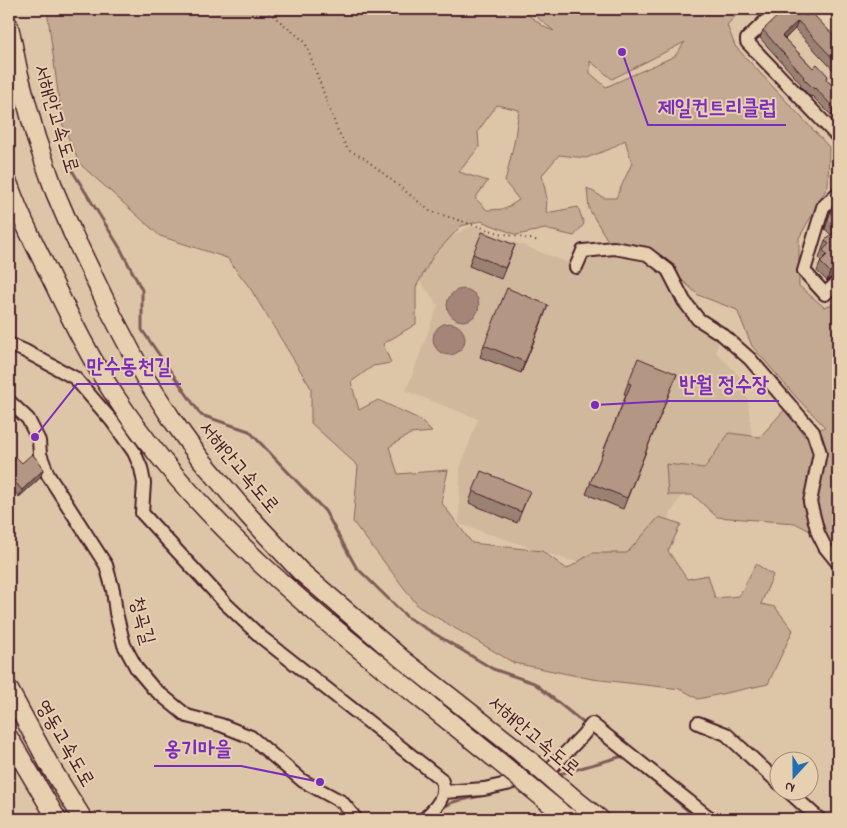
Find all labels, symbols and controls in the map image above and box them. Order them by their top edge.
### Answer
street label: 서해안고속도로 [25,61,85,177]
callout: 제일컨트리클럽 [648,89,786,125]
text: 제일컨트리클럽 [658,94,776,124]
callout: 만수동천길 [77,348,181,384]
text: 만수동천길 [87,353,171,383]
callout: 반월 정수장 [669,365,779,401]
text: 반월 정수장 [679,371,769,401]
street label: 서해안고속도로 [191,416,285,520]
street label: 청곡길 [121,594,161,648]
street label: 서해안고속도로 [481,690,585,784]
street label: 영동고속도로 [27,695,101,793]
callout: 옹기마을 [154,730,241,766]
text: 옹기마을 [164,735,232,765]
north arrow [770,750,820,800]
text: N [782,775,798,798]

